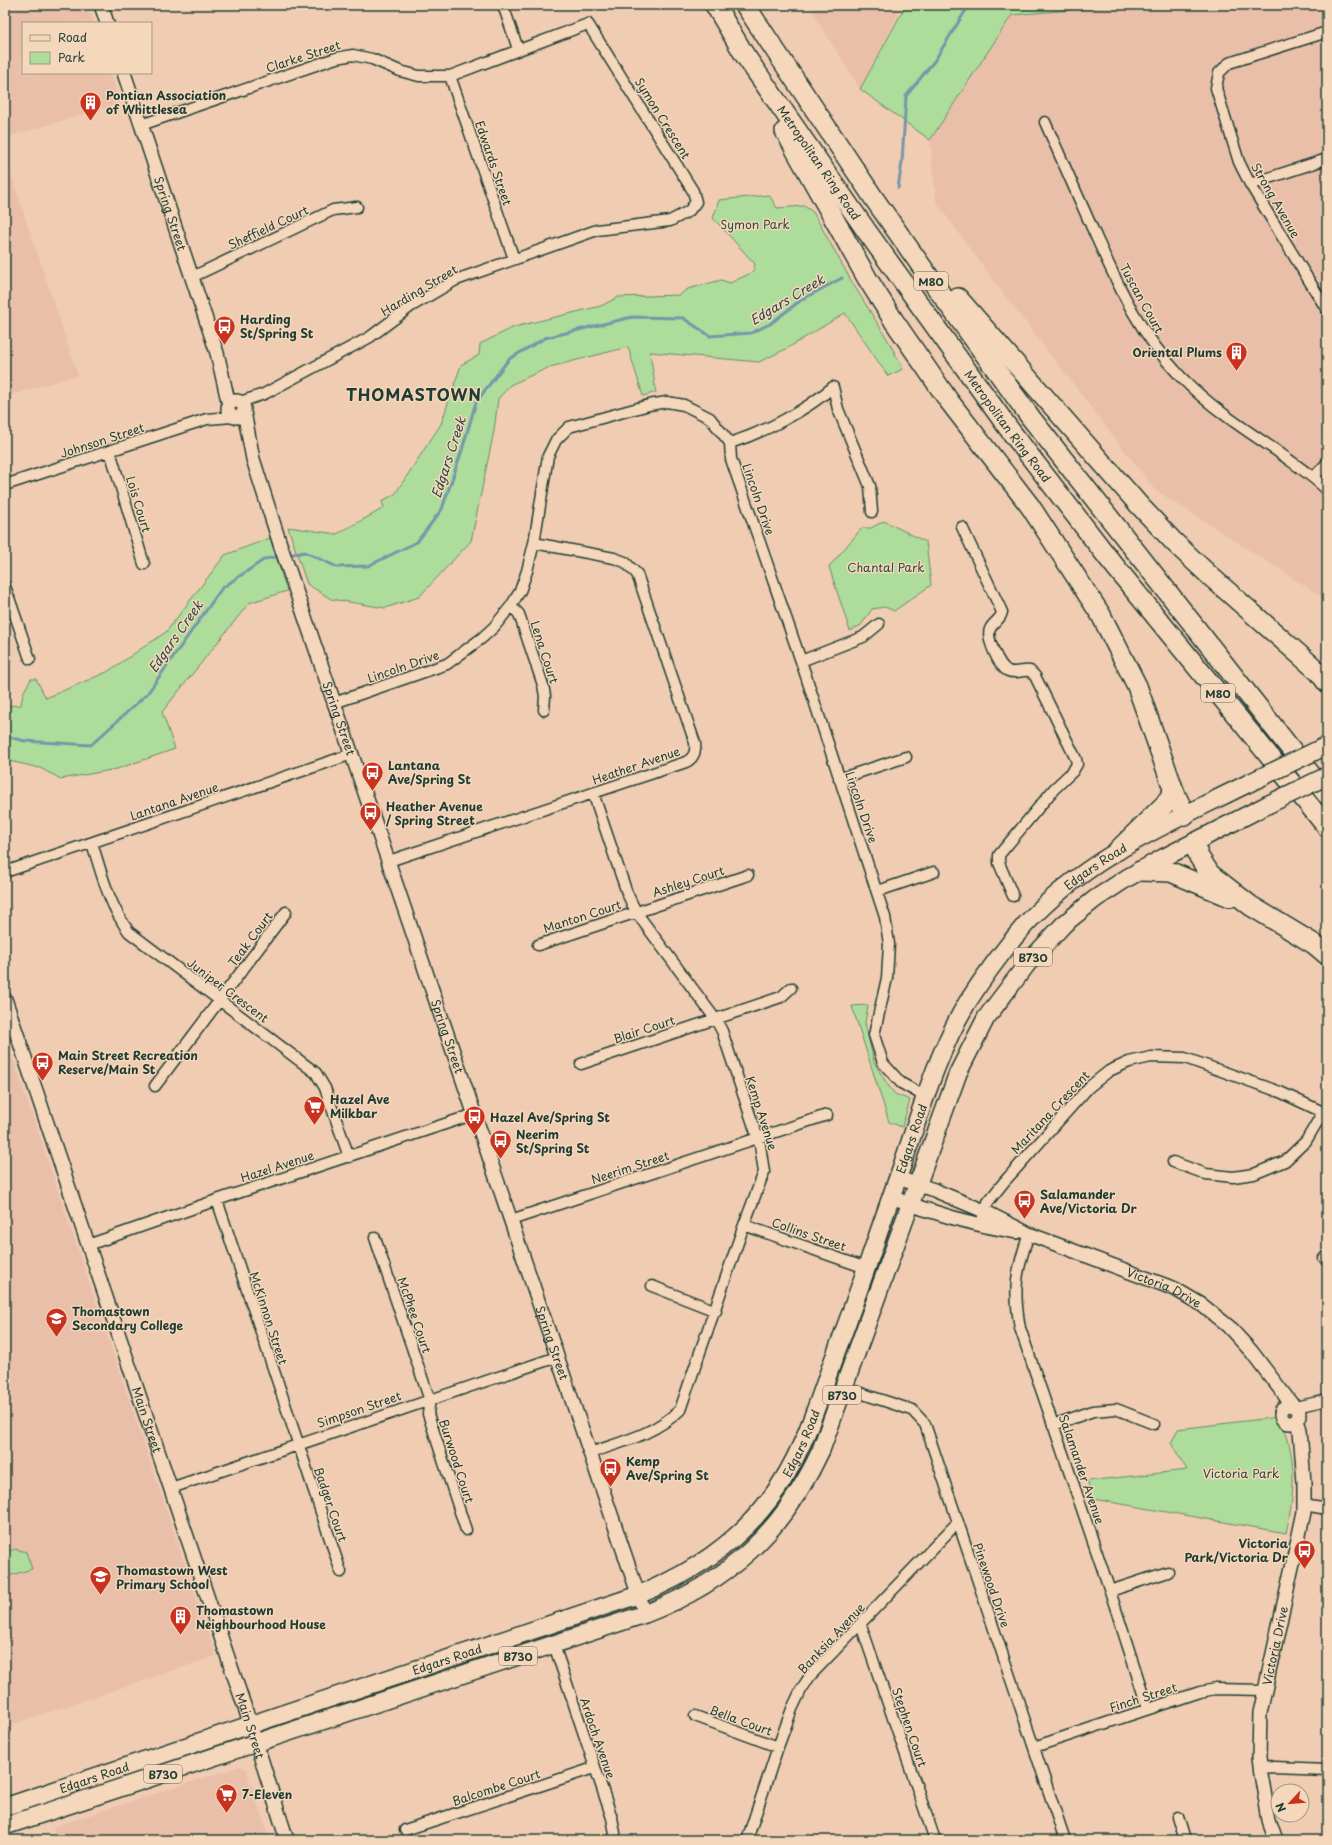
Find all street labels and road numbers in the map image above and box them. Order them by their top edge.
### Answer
street label: Clarke Street [263,35,343,77]
street label: Symon Crescent [631,74,695,162]
street label: Metropolitan Ring Road [773,102,865,224]
street label: Edwards Street [471,118,517,208]
street label: Strong Avenue [1247,159,1305,241]
street label: Spring Street [150,174,191,253]
street label: Sheffield Court [225,200,311,253]
street label: Harding Street [377,260,461,320]
street label: Tuscan Court [1115,260,1169,336]
road number: M80 [914,272,948,290]
street label: Metropolitan Ring Road [960,366,1056,486]
street label: Johnson Street [58,418,147,462]
street label: Lincoln Drive [738,461,780,537]
street label: Lois Court [122,474,156,534]
street label: Lena Court [526,618,564,686]
street label: Lincoln Drive [365,645,441,687]
street label: Spring Street [318,679,360,758]
road number: M80 [1201,684,1235,702]
street label: Heather Avenue [590,741,683,788]
street label: Lincoln Drive [841,769,883,845]
street label: Lantana Avenue [127,777,221,825]
street label: Edgars Road [1060,839,1130,894]
street label: Ashley Court [650,861,726,901]
street label: Manton Court [541,895,624,937]
street label: Teak Court [223,908,277,970]
road number: B730 [1014,948,1052,966]
street label: Juniper Crescent [184,953,273,1027]
street label: Spring Street [427,997,469,1076]
street label: Blair Court [611,1011,677,1047]
street label: Maritana Crescent [1006,1066,1094,1158]
street label: Kemp Avenue [742,1074,783,1153]
street label: Edgars Road [891,1101,931,1176]
street label: Hazel Avenue [238,1146,317,1186]
street label: Neerim Street [589,1146,672,1188]
street label: Collins Street [769,1213,849,1255]
street label: Victoria Drive [1124,1263,1205,1312]
street label: McKinnon Street [245,1269,293,1367]
street label: McPhee Court [394,1275,436,1356]
street label: Spring Street [531,1303,573,1382]
street label: Main Street [128,1384,167,1455]
street label: Simpson Street [315,1386,404,1432]
road number: B730 [823,1386,861,1404]
street label: Edgars Road [778,1407,824,1480]
street label: Salamander Avenue [1055,1412,1109,1527]
street label: Burwood Court [435,1417,479,1505]
street label: Badger Court [310,1464,352,1544]
street label: Pinewood Drive [969,1540,1015,1630]
street label: Banksia Avenue [793,1598,869,1677]
street label: Victoria Drive [1257,1604,1292,1687]
street label: Edgars Road [410,1639,484,1679]
road number: B730 [499,1647,537,1665]
street label: Finch Street [1107,1678,1179,1716]
street label: Stephen Court [888,1685,932,1769]
street label: Main Street [231,1690,270,1761]
street label: Ardoch Avenue [576,1695,620,1781]
street label: Bella Court [707,1700,775,1740]
street label: Edgars Road [57,1757,131,1797]
street label: Balcombe Court [450,1764,542,1810]
road number: B730 [144,1765,182,1783]

